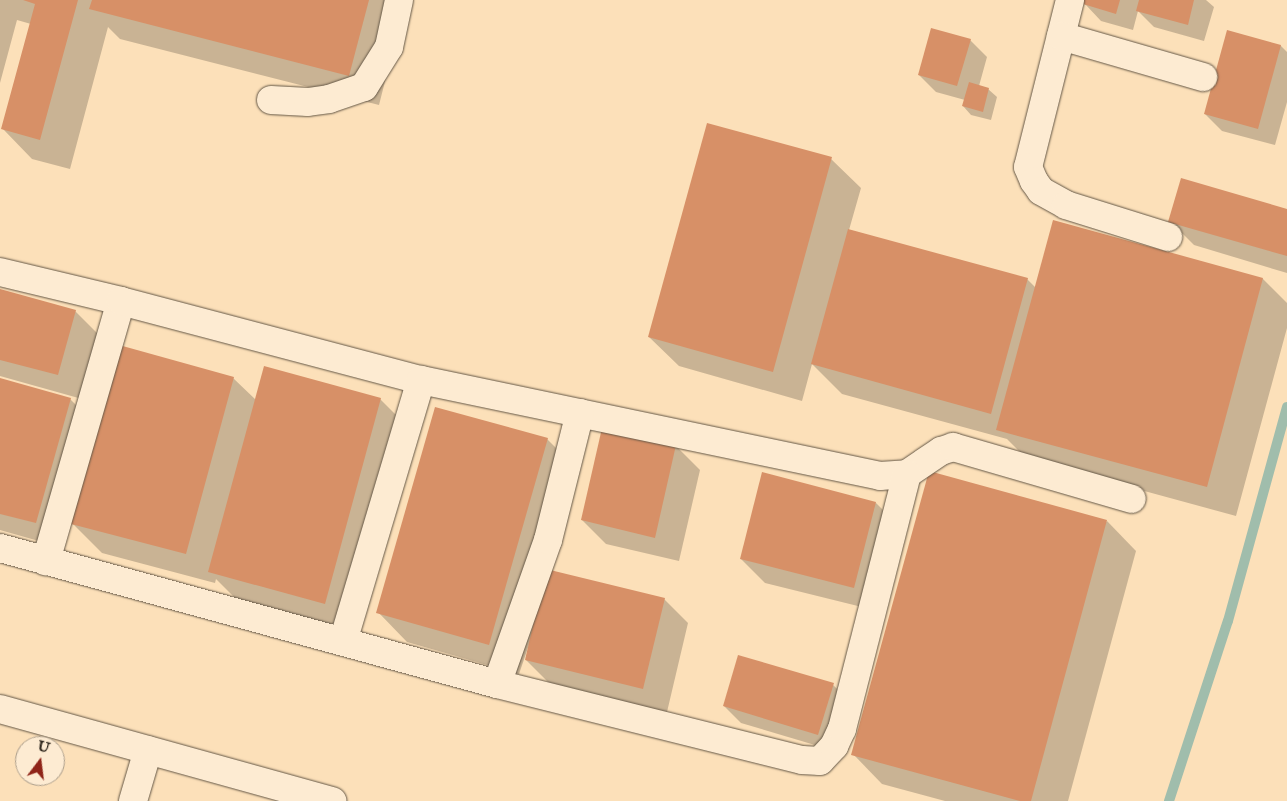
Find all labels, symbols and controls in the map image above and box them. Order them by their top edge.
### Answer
north arrow [15,736,65,786]
text: U [36,737,52,758]

